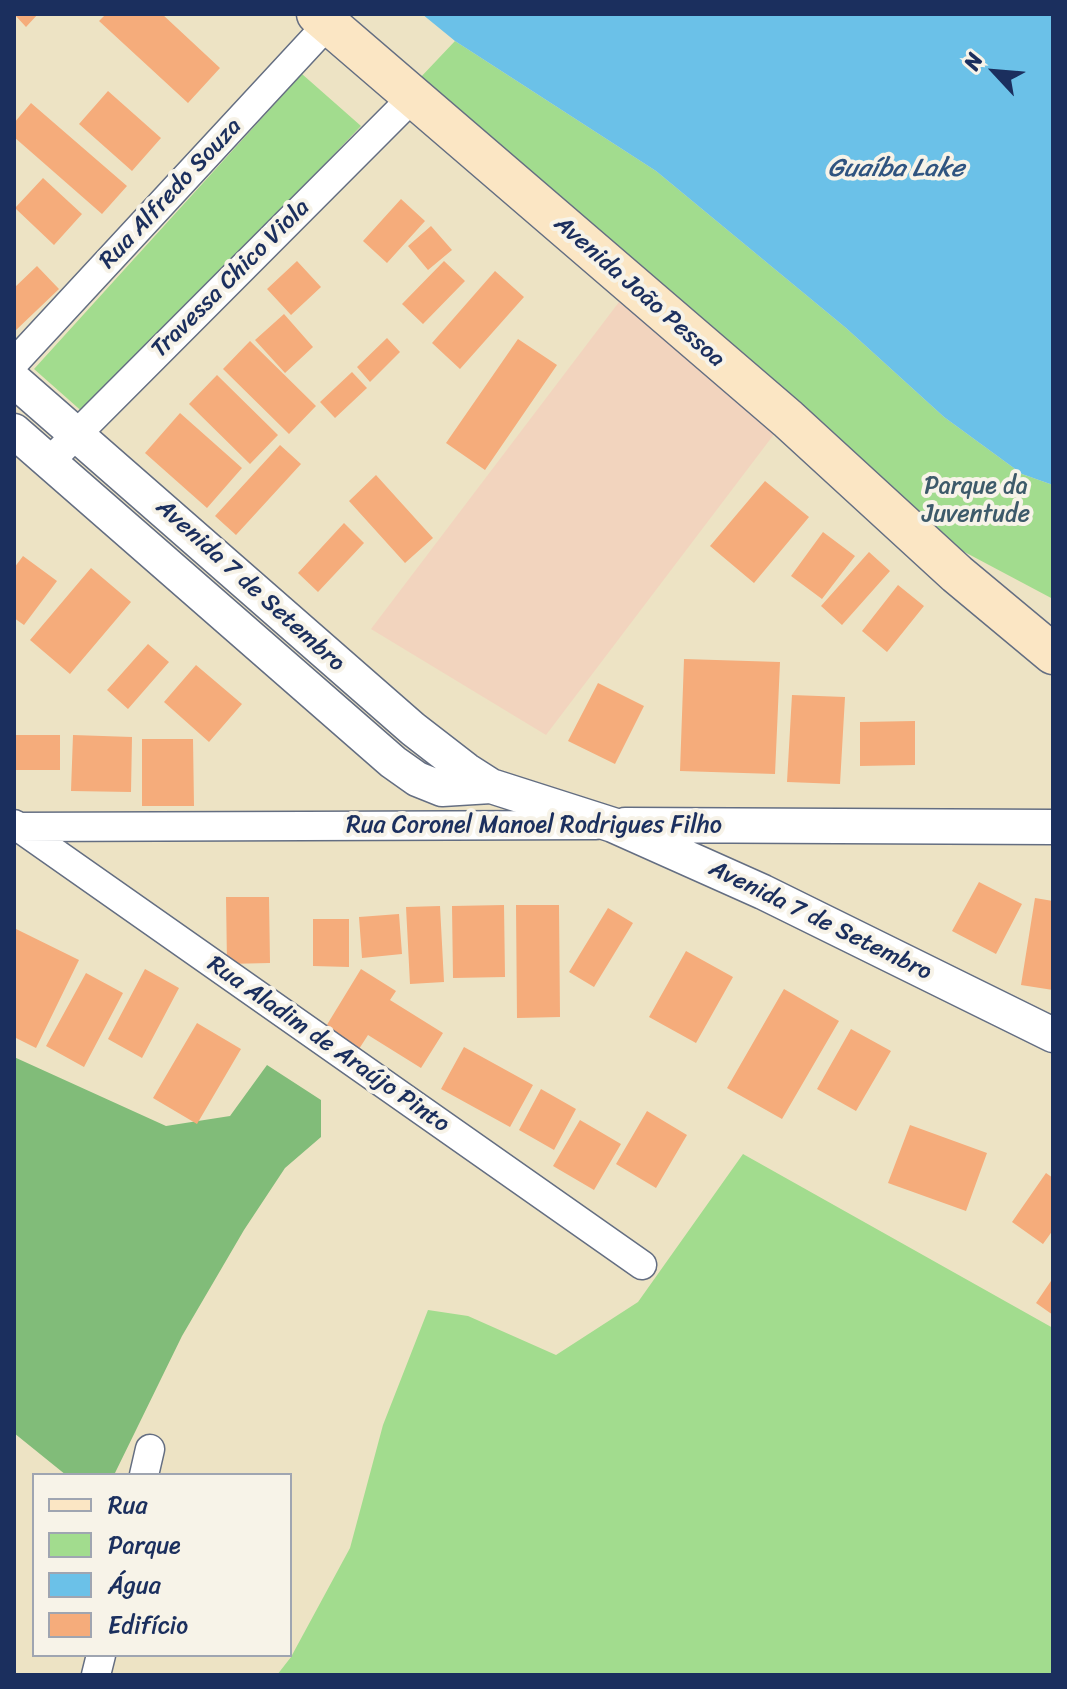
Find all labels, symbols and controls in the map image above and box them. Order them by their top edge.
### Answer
north arrow [955,32,1035,112]
text: N [952,46,994,77]
street label: Rua Alfredo Souza [94,113,248,275]
water label: Guaíba Lake [828,153,964,185]
street label: Travessa Chico Viola [146,194,316,364]
street label: Avenida João Pessoa [548,210,730,374]
park label: Parque da Juventude [922,473,1030,529]
street label: Avenida 7 de Setembro [150,494,350,678]
street label: Rua Coronel Manoel Rodrigues Filho [346,812,722,840]
street label: Avenida 7 de Setembro [704,855,936,987]
street label: Rua Aladim de Araújo Pinto [201,950,455,1140]
legend [32,1473,292,1657]
text: Rua [108,1484,147,1526]
text: Parque [108,1524,181,1566]
text: Água [108,1564,161,1606]
text: Edifício [108,1604,188,1646]

